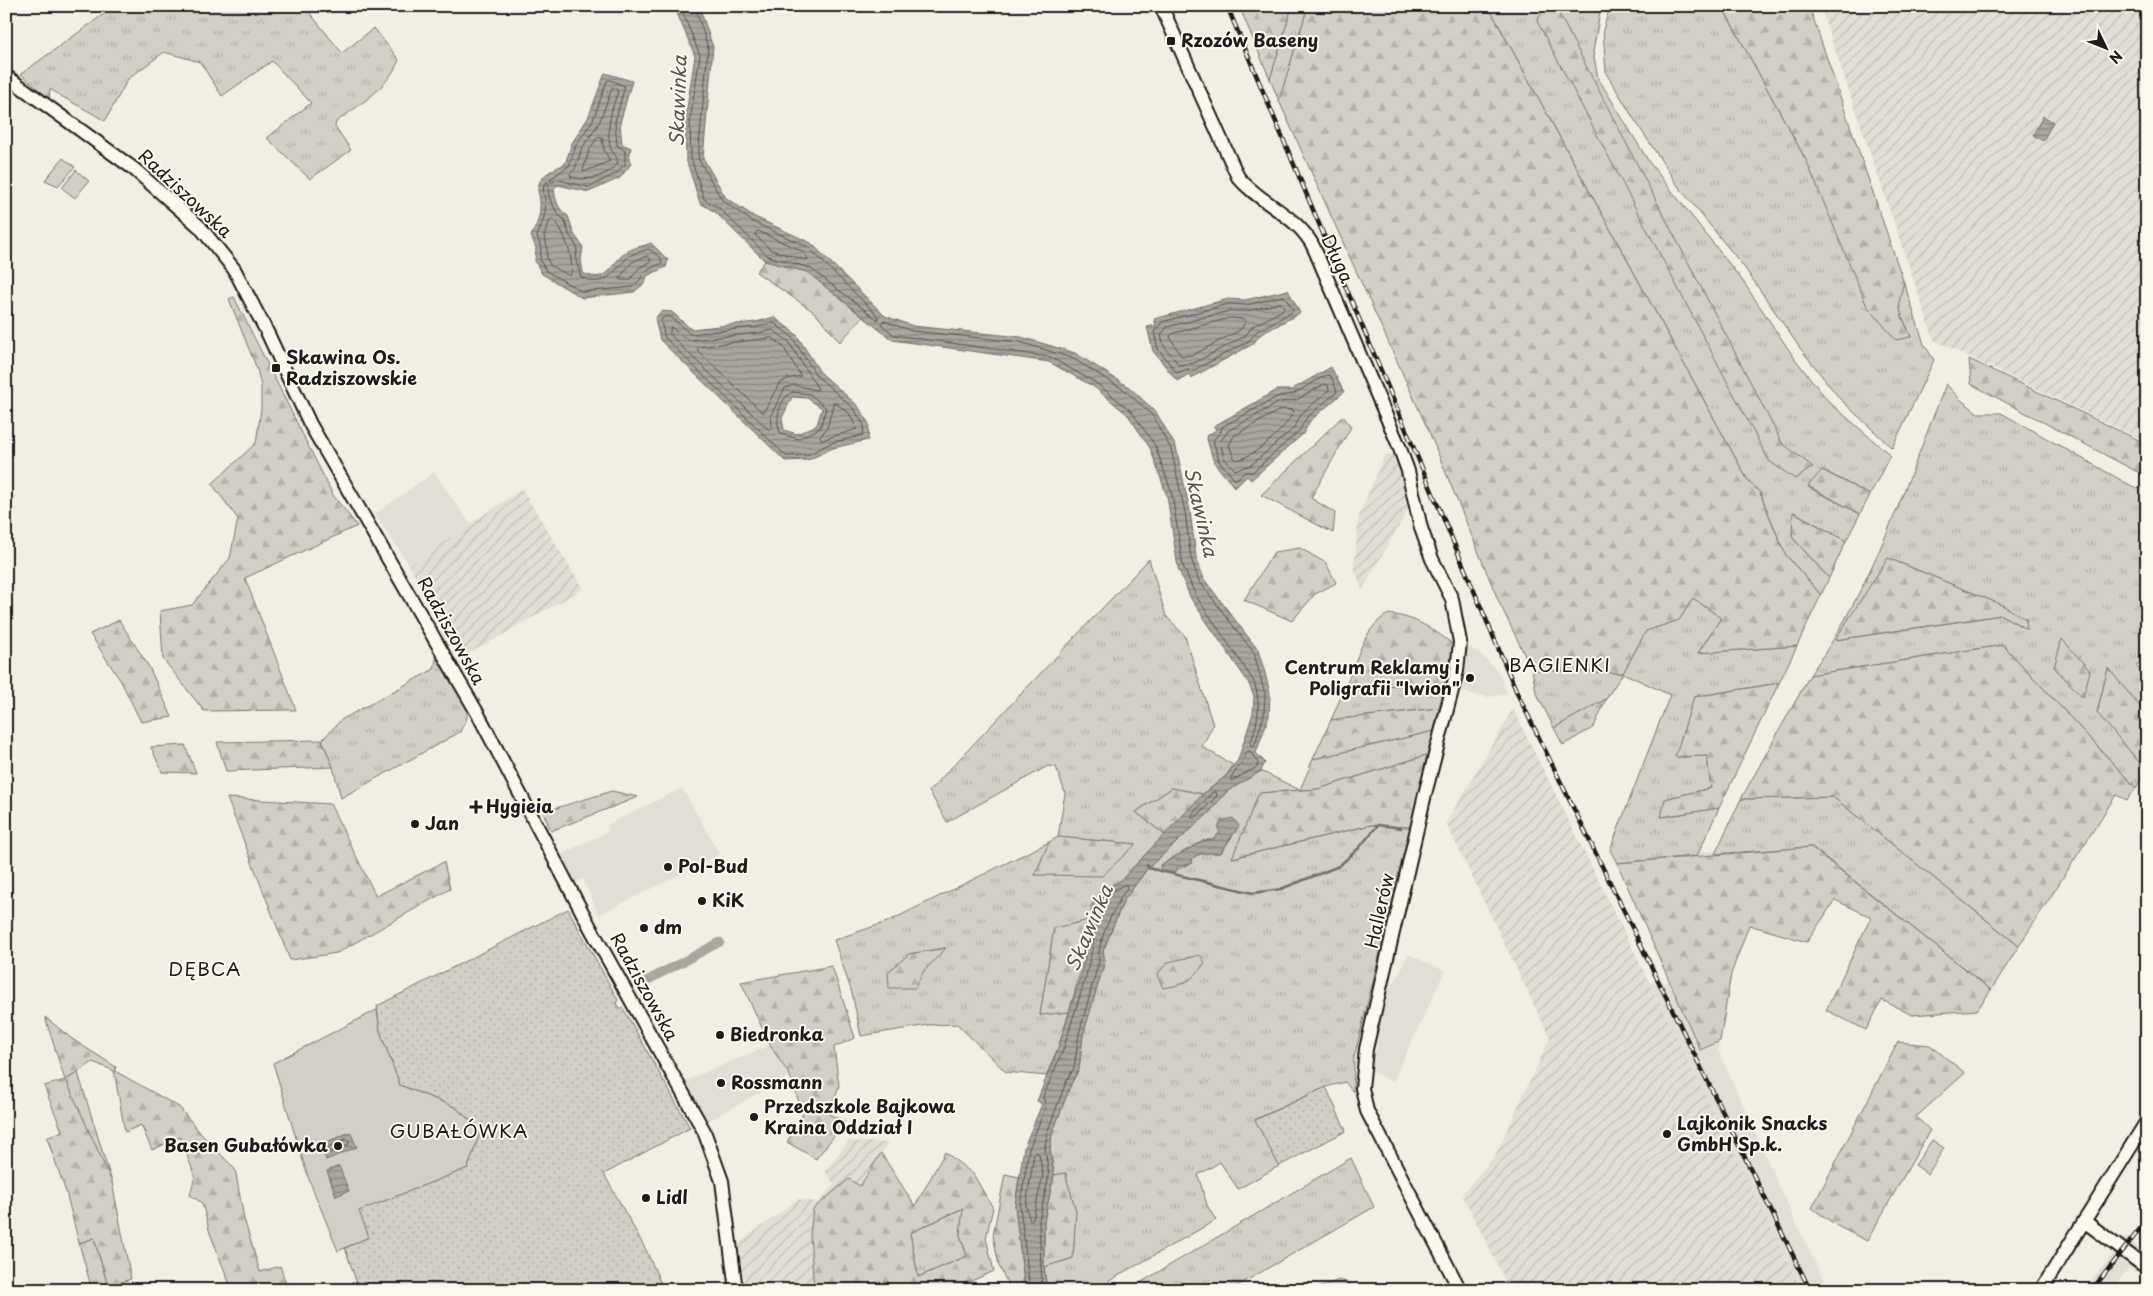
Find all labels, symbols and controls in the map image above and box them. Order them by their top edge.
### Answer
north arrow [2080,22,2130,72]
place label: Rzozów Baseny [1181,26,1318,53]
marker: Rzozów Baseny [1165,35,1177,47]
text: N [2104,46,2127,68]
water label: Skawinka [661,54,693,147]
street label: Radziszowska [133,142,240,244]
street label: Długa [1315,230,1362,288]
place label: Skawina Os. Radziszowskie [286,343,417,391]
marker: Skawina Os. Radziszowskie [270,362,282,374]
water label: Skawinka [1178,464,1226,561]
street label: Radziszowska [411,571,494,690]
district label: BAGIENKI [1509,650,1611,678]
place label: Centrum Reklamy i Poligrafii "Iwion" [1285,653,1460,701]
marker: Centrum Reklamy i Poligrafii "Iwion" [1464,672,1476,684]
place label: Hygieia [486,792,554,819]
marker: Hygieia [470,801,482,813]
place label: Jan [425,809,459,836]
marker: Jan [409,818,421,830]
place label: Pol-Bud [678,852,748,879]
marker: Pol-Bud [662,861,674,873]
street label: Hallerów [1357,870,1400,951]
water label: Skawinka [1057,879,1119,975]
place label: KiK [712,886,745,913]
marker: KiK [696,895,708,907]
place label: dm [654,913,682,940]
marker: dm [638,922,650,934]
street label: Radziszowska [604,927,687,1046]
district label: DĘBCA [168,954,242,982]
place label: Biedronka [730,1020,824,1047]
marker: Biedronka [714,1029,726,1041]
place label: Rossmann [731,1068,822,1095]
marker: Rossmann [715,1077,727,1089]
place label: Przedszkole Bajkowa Kraina Oddział I [764,1092,955,1140]
place label: Lajkonik Snacks GmbH Sp.k. [1677,1109,1827,1157]
marker: Przedszkole Bajkowa Kraina Oddział I [748,1111,760,1123]
district label: GUBAŁÓWKA [389,1116,529,1144]
marker: Lajkonik Snacks GmbH Sp.k. [1661,1128,1673,1140]
place label: Basen Gubałówka [164,1131,328,1158]
marker: Basen Gubałówka [332,1140,344,1152]
place label: Lidl [656,1183,688,1210]
marker: Lidl [640,1192,652,1204]

